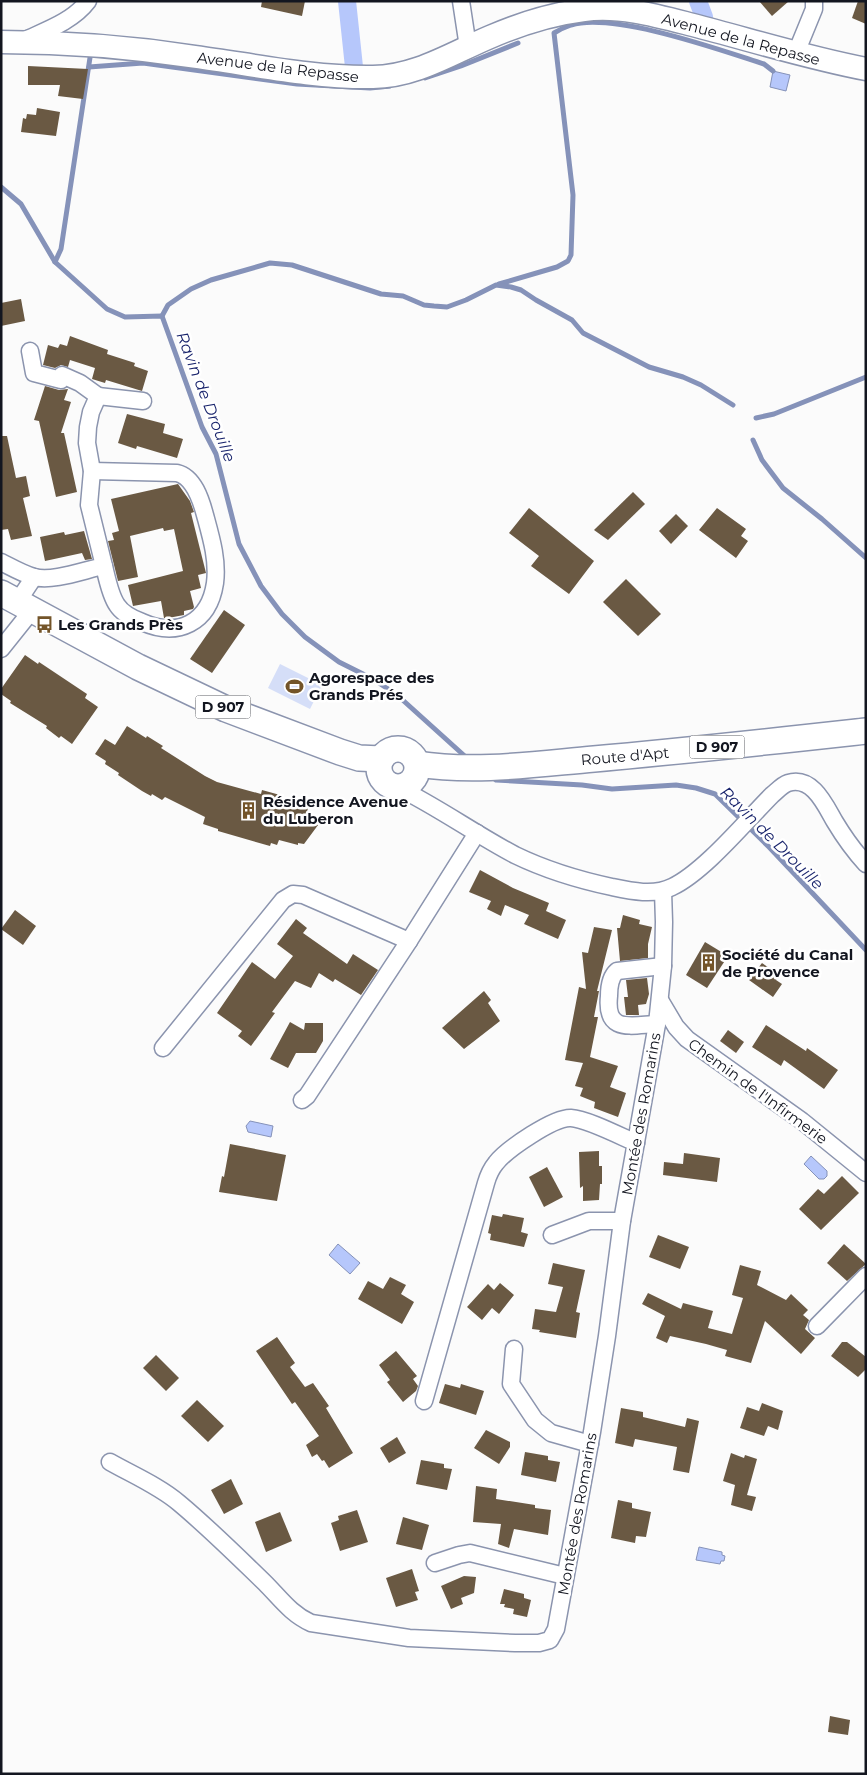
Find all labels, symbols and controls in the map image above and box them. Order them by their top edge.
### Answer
street label: Avenue de la Repasse [660,9,822,69]
street label: Avenue de la Repasse [196,48,360,86]
water label: Ravin de Drouille [172,329,240,465]
bus stop icon: Les Grands Près [34,614,54,634]
place label: Les Grands Près [58,615,183,634]
place label: Agorespace des Grands Prés [308,668,434,704]
sports icon: Agorespace des Grands Prés [285,676,305,696]
road number: D 907 [196,696,250,719]
road number: D 907 [690,736,744,759]
street label: Route d'Apt [580,743,670,769]
water label: Ravin de Drouille [717,783,827,893]
place label: Résidence Avenue du Luberon [263,792,408,828]
building icon: Résidence Avenue du Luberon [239,800,259,820]
place label: Société du Canal de Provence [722,945,853,981]
building icon: Société du Canal de Provence [698,953,718,973]
street label: Montée des Romarins [617,1031,665,1197]
street label: Chemin de l'Infirmerie [685,1034,831,1148]
street label: Montée des Romarins [553,1431,601,1597]

